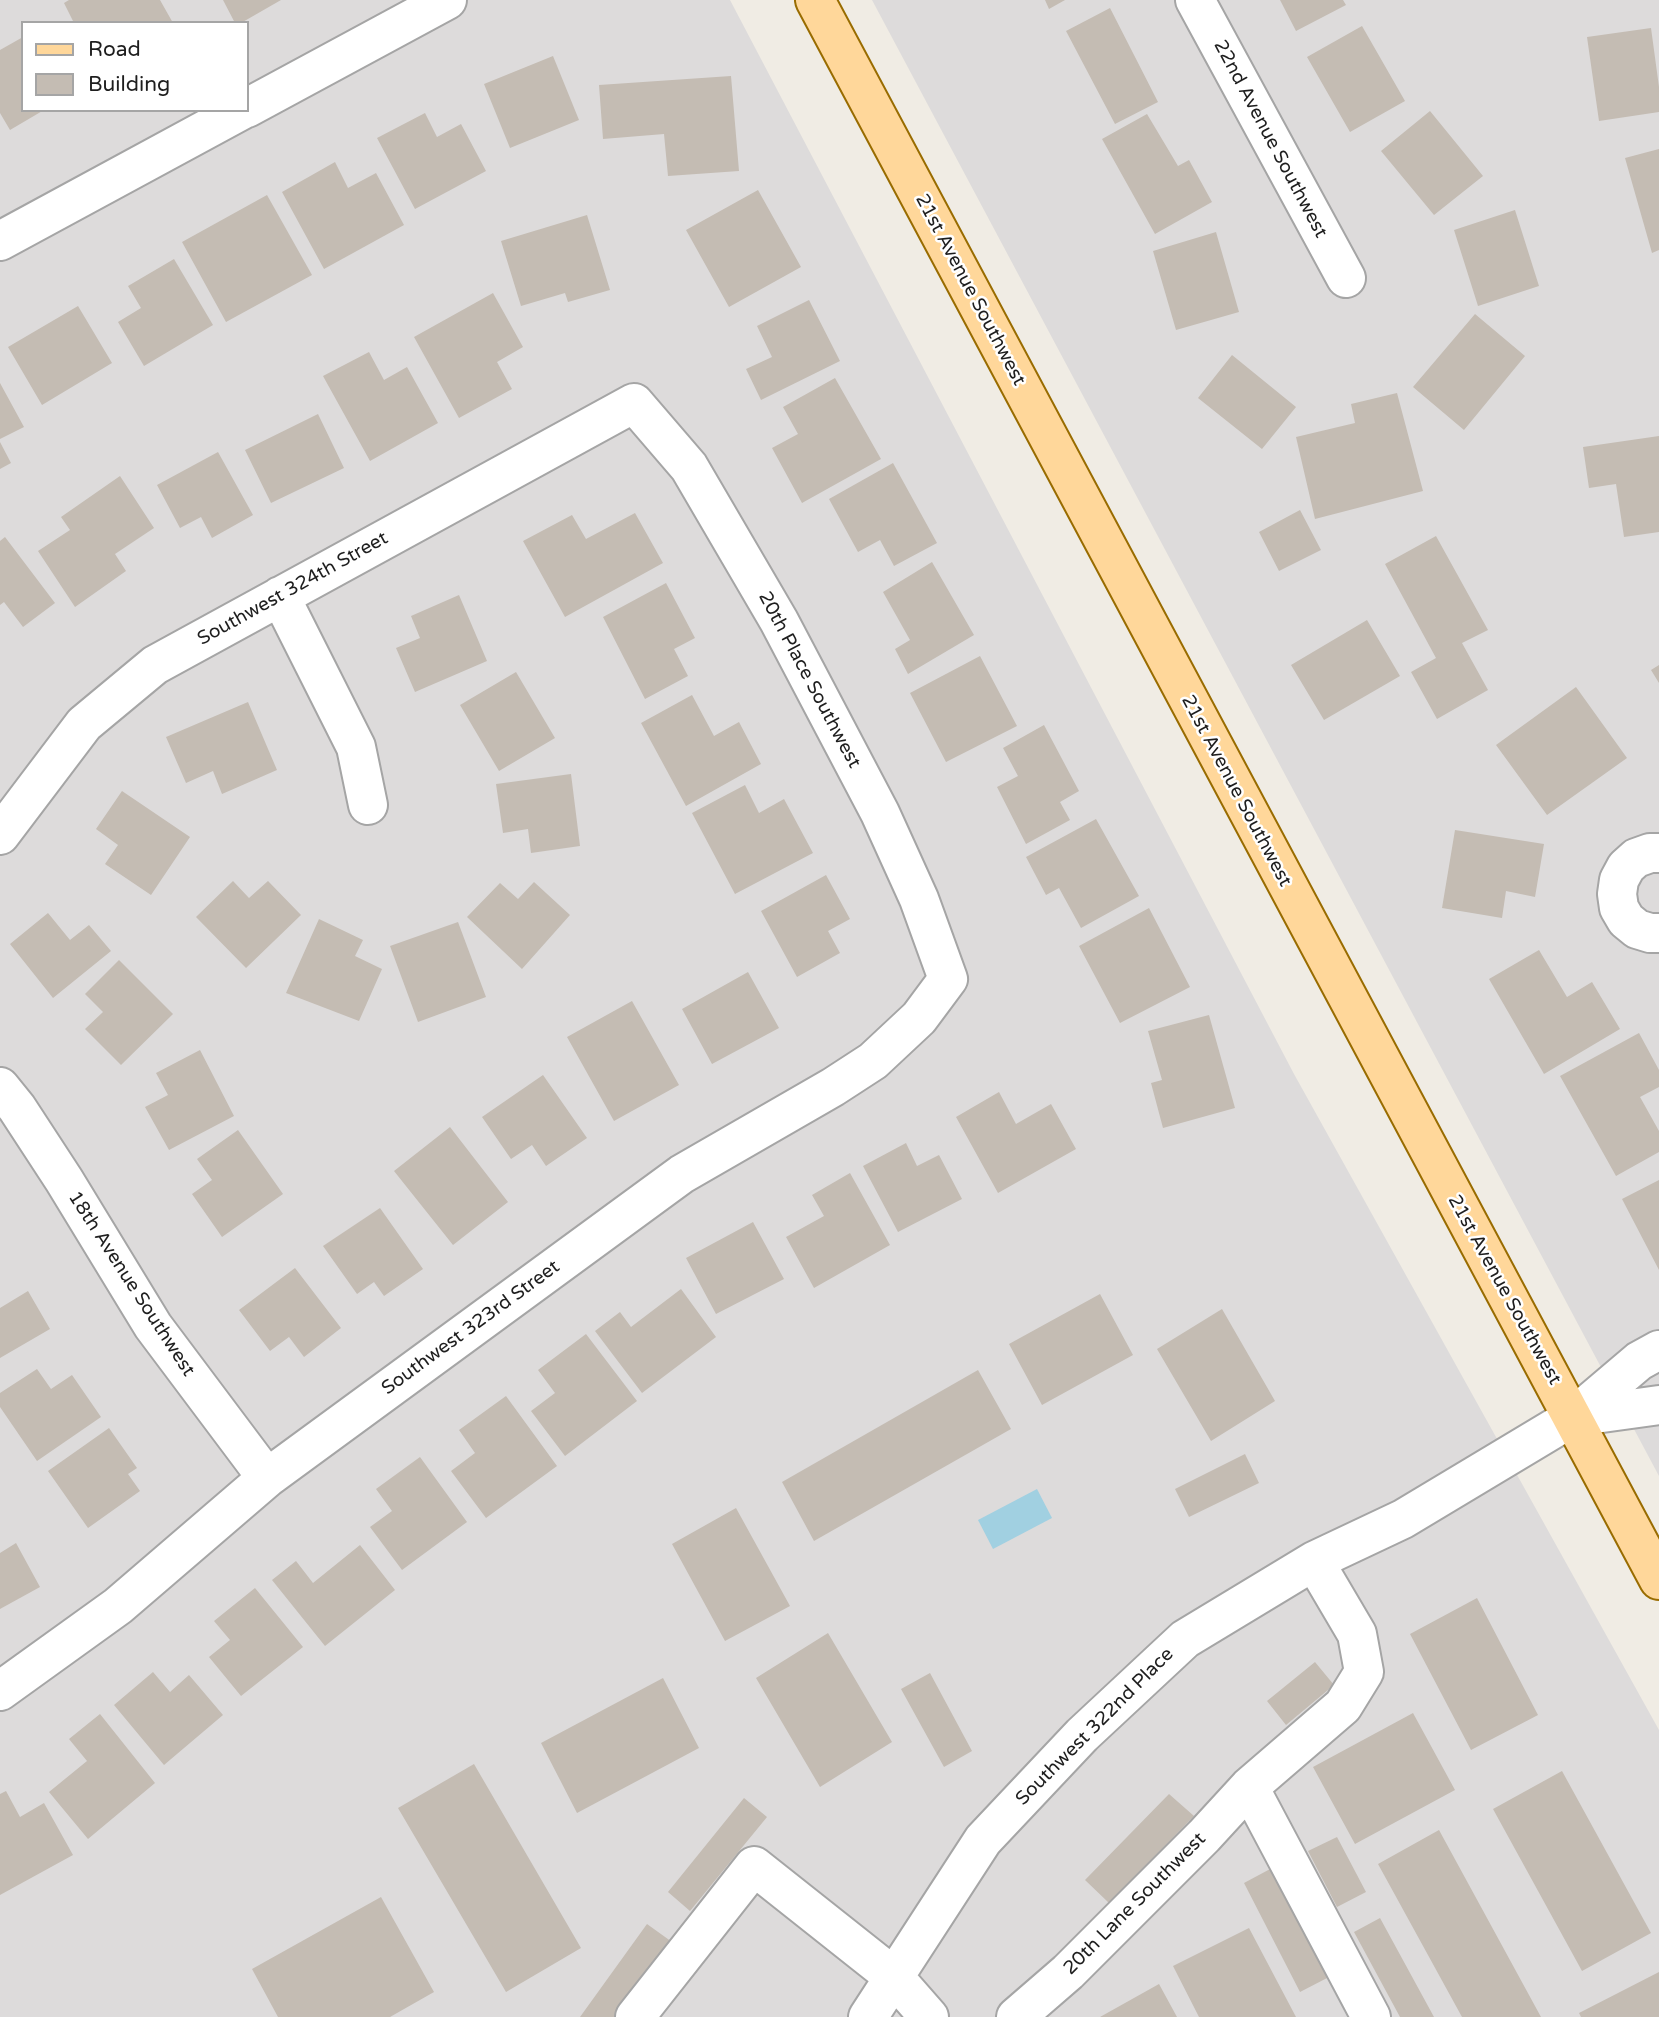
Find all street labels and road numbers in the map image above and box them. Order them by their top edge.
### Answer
street label: 22nd Avenue Southwest [1208,36,1332,242]
street label: 21st Avenue Southwest [910,190,1030,390]
street label: Southwest 324th Street [194,527,392,651]
street label: 20th Place Southwest [753,588,865,772]
street label: 21st Avenue Southwest [1176,691,1296,891]
street label: 18th Avenue Southwest [63,1187,199,1381]
street label: 21st Avenue Southwest [1442,1191,1566,1389]
street label: Southwest 323rd Street [378,1256,564,1400]
street label: Southwest 322nd Place [1011,1643,1179,1811]
street label: 20th Lane Southwest [1059,1828,1211,1980]

